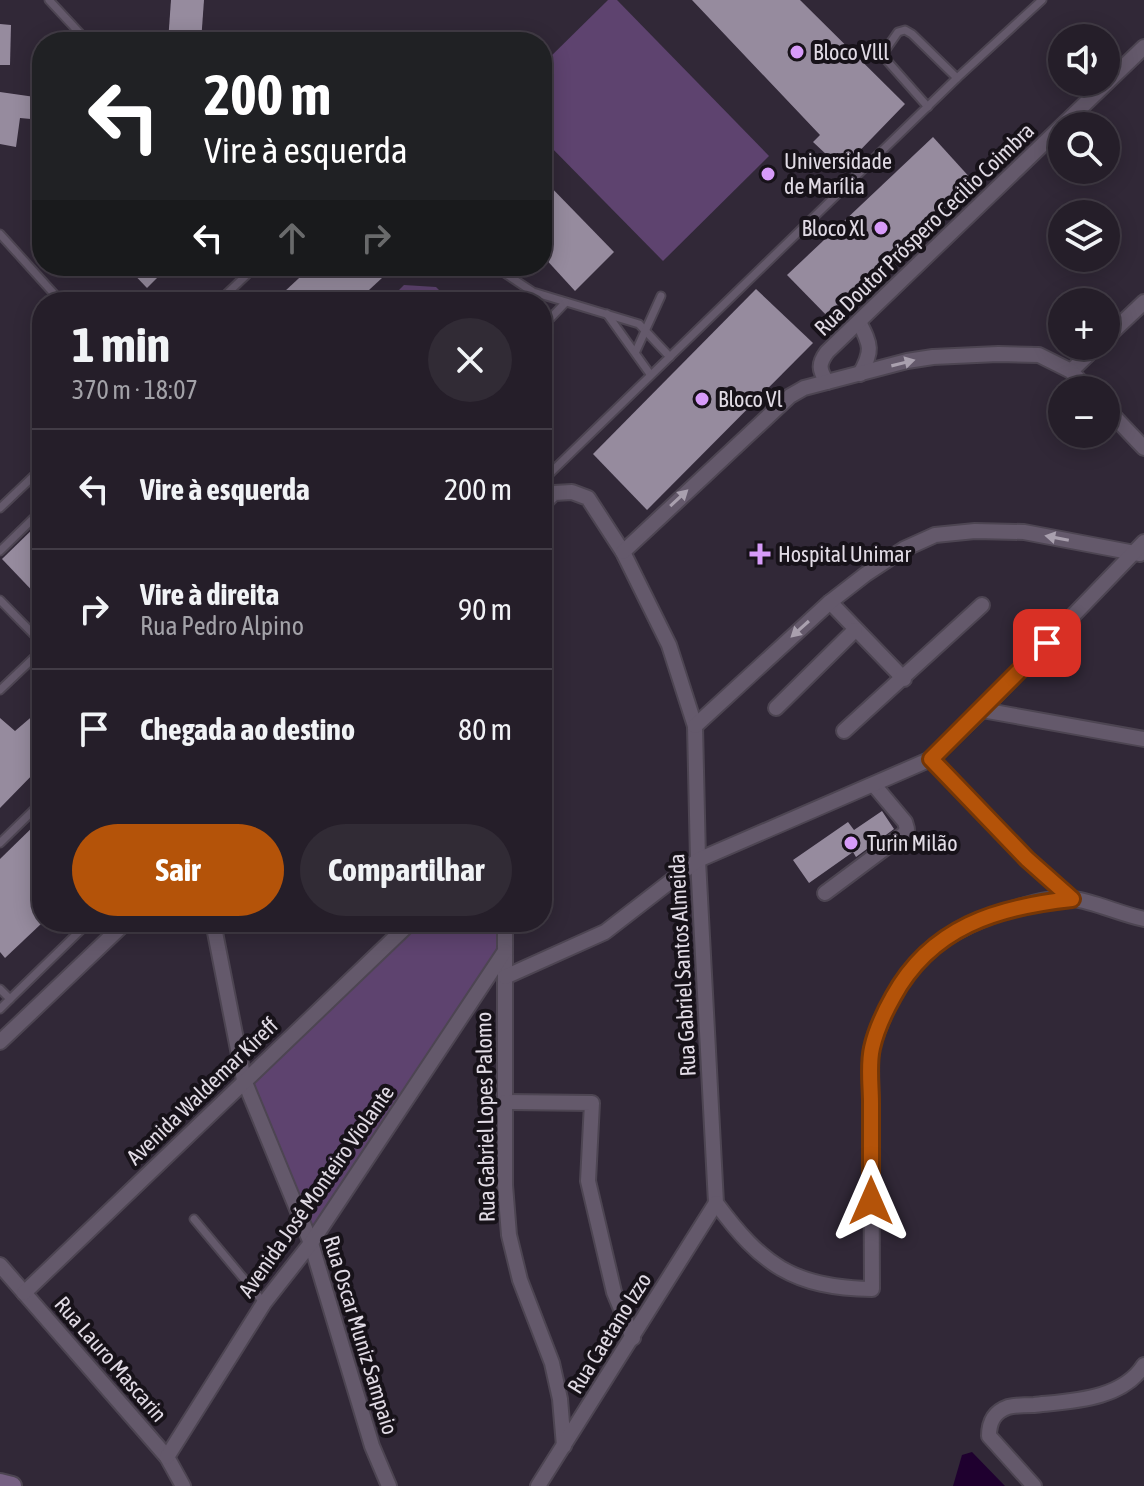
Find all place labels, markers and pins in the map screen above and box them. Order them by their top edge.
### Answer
place label: Bloco Vlll [813,39,889,65]
marker: Bloco Vlll [788,43,806,61]
place label: Universidade de Marília [784,148,892,199]
marker: Universidade de Marília [759,165,777,183]
place label: Bloco Xl [801,215,865,241]
marker: Bloco Xl [872,219,890,237]
place label: Bloco Vl [718,386,783,412]
marker: Bloco Vl [693,390,711,408]
place label: Hospital Unimar [778,541,912,567]
marker: Hospital Unimar [749,543,771,565]
pin [1013,609,1081,677]
place label: Turin Milão [867,830,958,856]
marker: Turin Milão [842,834,860,852]

